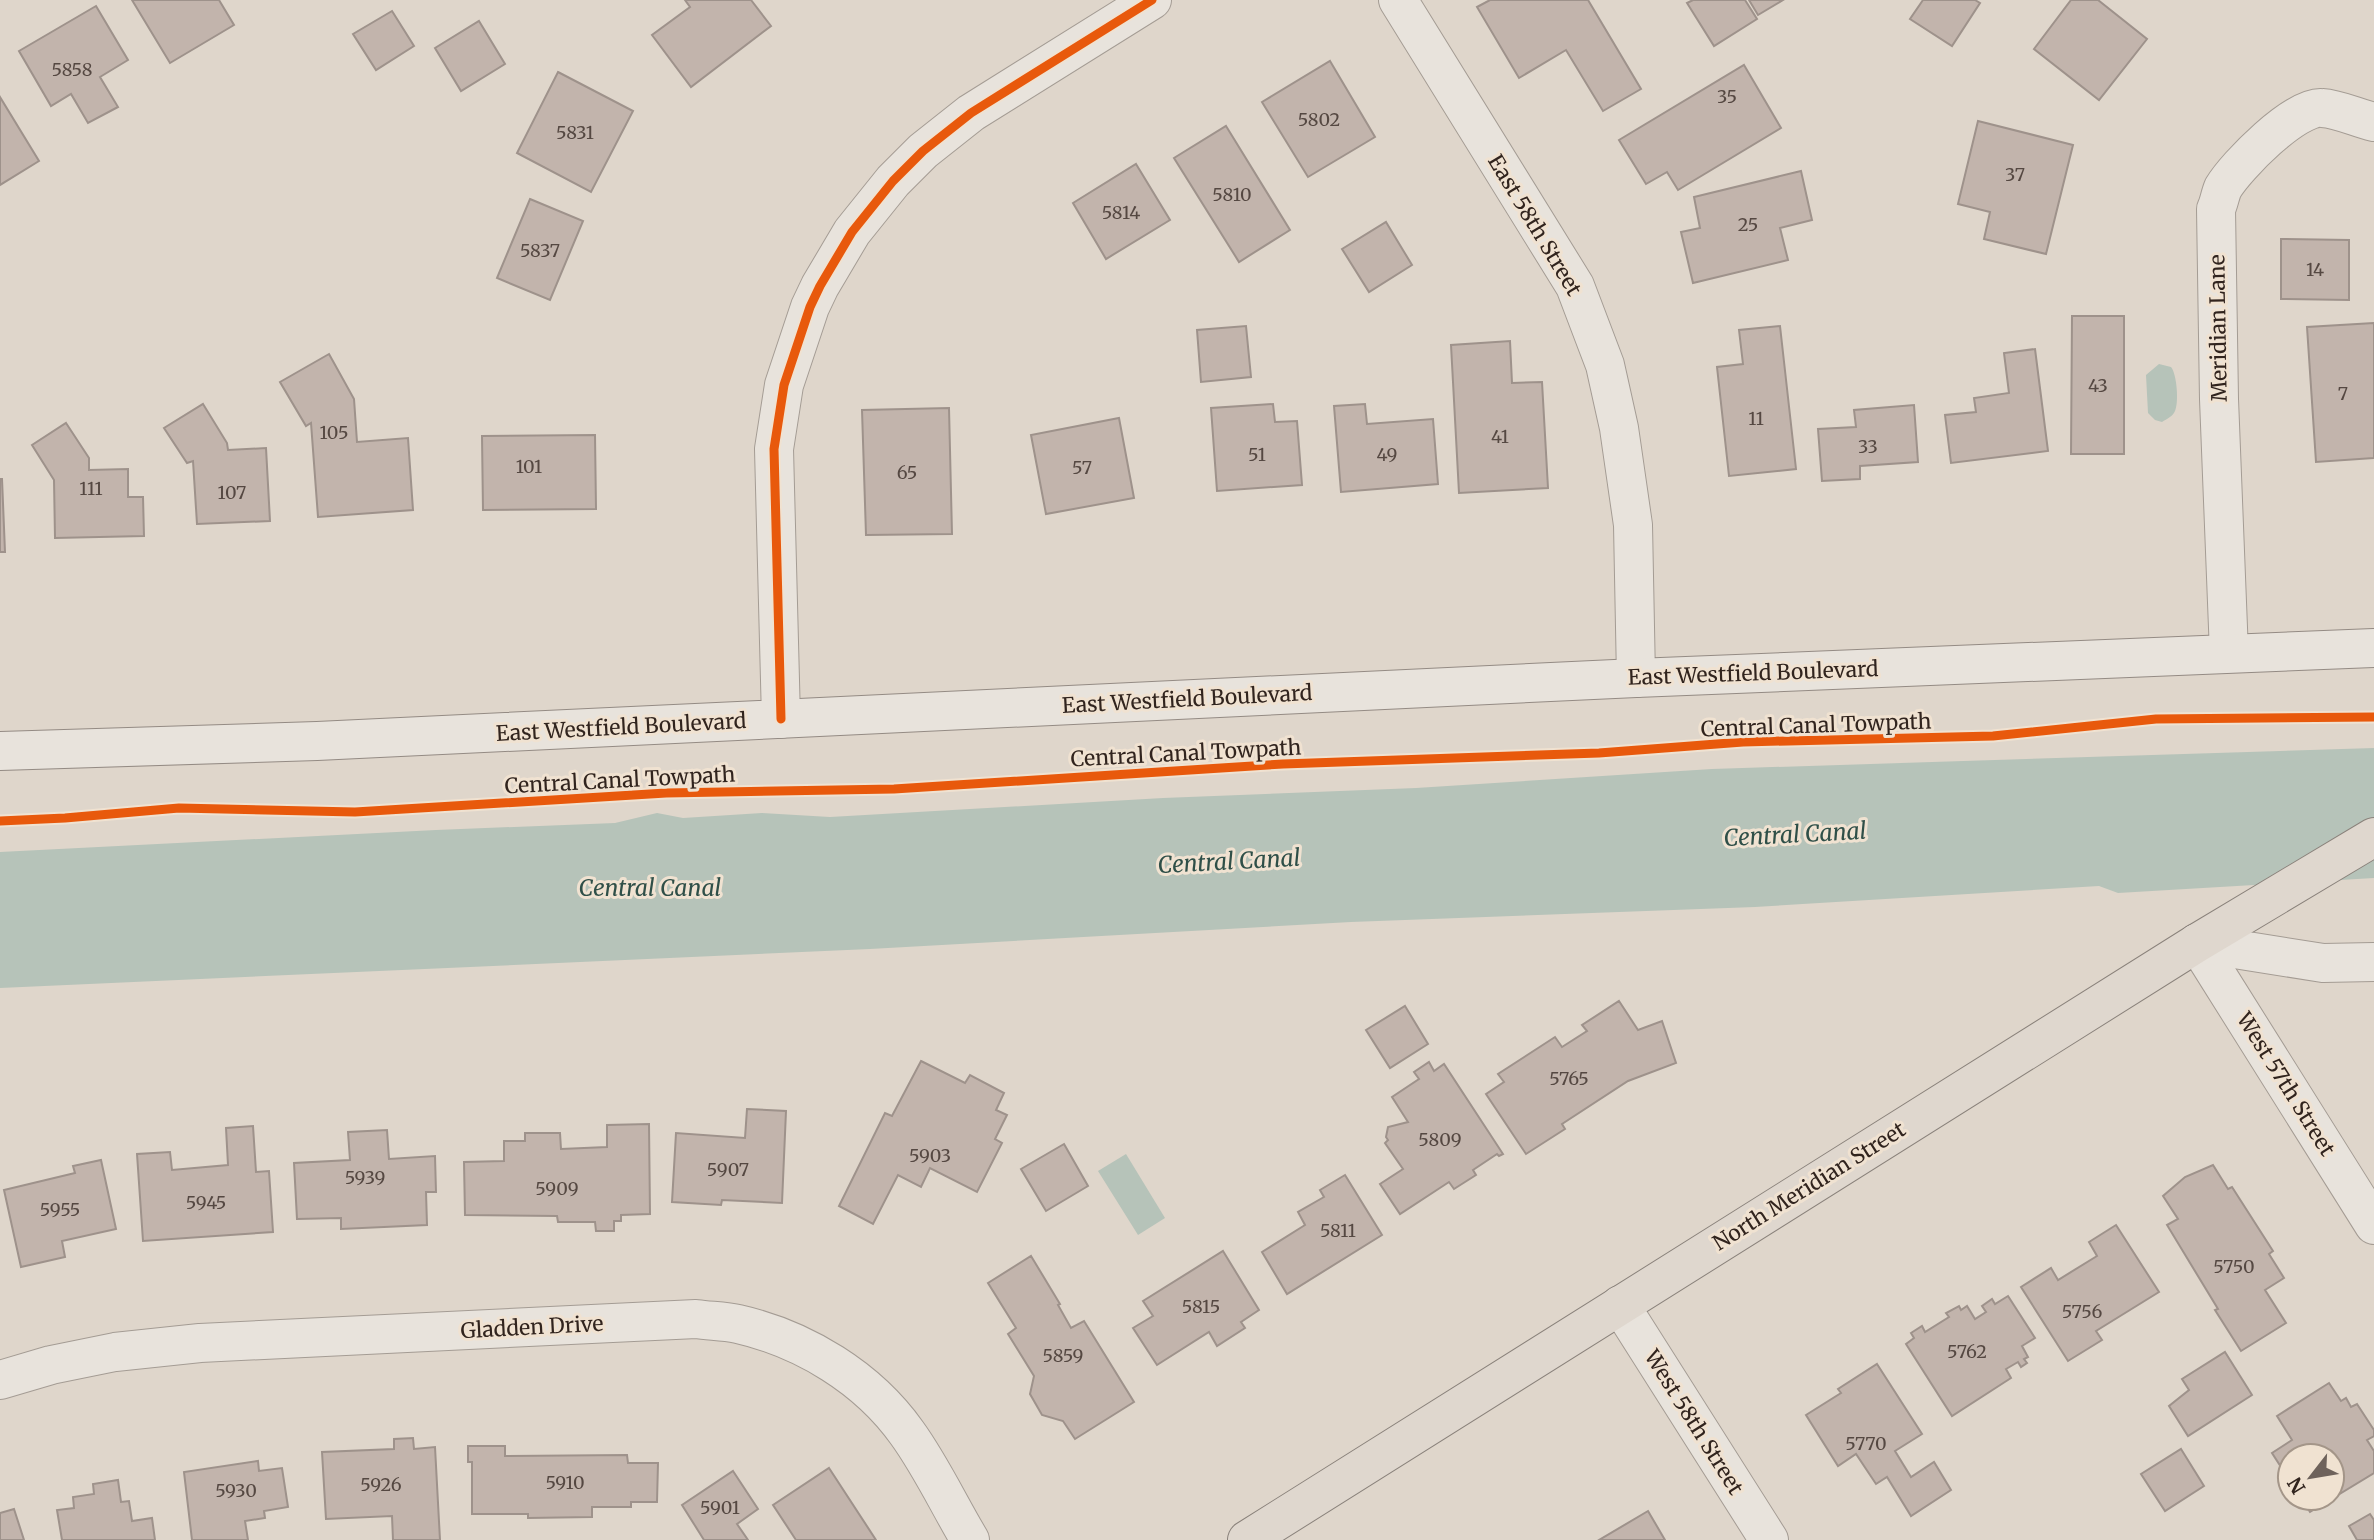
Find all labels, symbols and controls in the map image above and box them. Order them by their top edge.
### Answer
house number: 5858 [52,58,92,81]
house number: 35 [1717,85,1737,108]
house number: 5802 [1298,108,1340,131]
house number: 5831 [556,121,594,144]
street label: East 58th Street [1482,149,1588,301]
house number: 37 [2005,163,2025,186]
house number: 5810 [1212,183,1252,206]
house number: 5814 [1102,201,1140,224]
house number: 25 [1738,213,1758,236]
house number: 5837 [520,239,560,262]
street label: Meridian Lane [2203,254,2233,402]
house number: 14 [2306,258,2324,281]
house number: 43 [2088,374,2108,397]
house number: 7 [2338,382,2348,405]
house number: 11 [1748,407,1764,430]
house number: 105 [319,421,349,444]
house number: 41 [1491,425,1509,448]
house number: 33 [1858,435,1878,458]
house number: 51 [1248,443,1266,466]
house number: 49 [1377,443,1397,466]
house number: 101 [516,455,542,478]
house number: 57 [1072,456,1092,479]
house number: 65 [897,461,917,484]
house number: 111 [79,477,103,500]
house number: 107 [218,481,246,504]
street label: East Westfield Boulevard [1627,655,1879,691]
street label: East Westfield Boulevard [1061,679,1313,719]
street label: East Westfield Boulevard [495,707,747,747]
street label: Central Canal Towpath [1700,707,1932,743]
street label: Central Canal Towpath [1070,733,1302,773]
street label: Central Canal Towpath [504,760,736,800]
water label: Central Canal [1723,816,1867,852]
water label: Central Canal [1157,843,1301,879]
water label: Central Canal [579,873,721,902]
street label: West 57th Street [2230,1006,2341,1161]
house number: 5765 [1549,1067,1589,1090]
street label: North Meridian Street [1708,1116,1910,1256]
house number: 5809 [1418,1128,1462,1151]
house number: 5903 [909,1144,951,1167]
house number: 5907 [707,1158,749,1181]
house number: 5939 [345,1166,385,1189]
house number: 5909 [535,1177,579,1200]
house number: 5945 [186,1191,226,1214]
house number: 5955 [40,1198,80,1221]
house number: 5811 [1320,1219,1356,1242]
house number: 5750 [2213,1255,2255,1278]
house number: 5815 [1182,1295,1220,1318]
house number: 5756 [2062,1300,2102,1323]
street label: Gladden Drive [460,1310,604,1344]
house number: 5762 [1947,1340,1987,1363]
house number: 5859 [1043,1344,1083,1367]
street label: West 58th Street [1638,1344,1749,1500]
house number: 5770 [1845,1432,1887,1455]
north arrow [2276,1442,2346,1512]
house number: 5910 [545,1471,585,1494]
house number: 5926 [360,1473,402,1496]
text: N [2282,1473,2311,1498]
house number: 5930 [215,1479,257,1502]
house number: 5901 [700,1496,740,1519]

